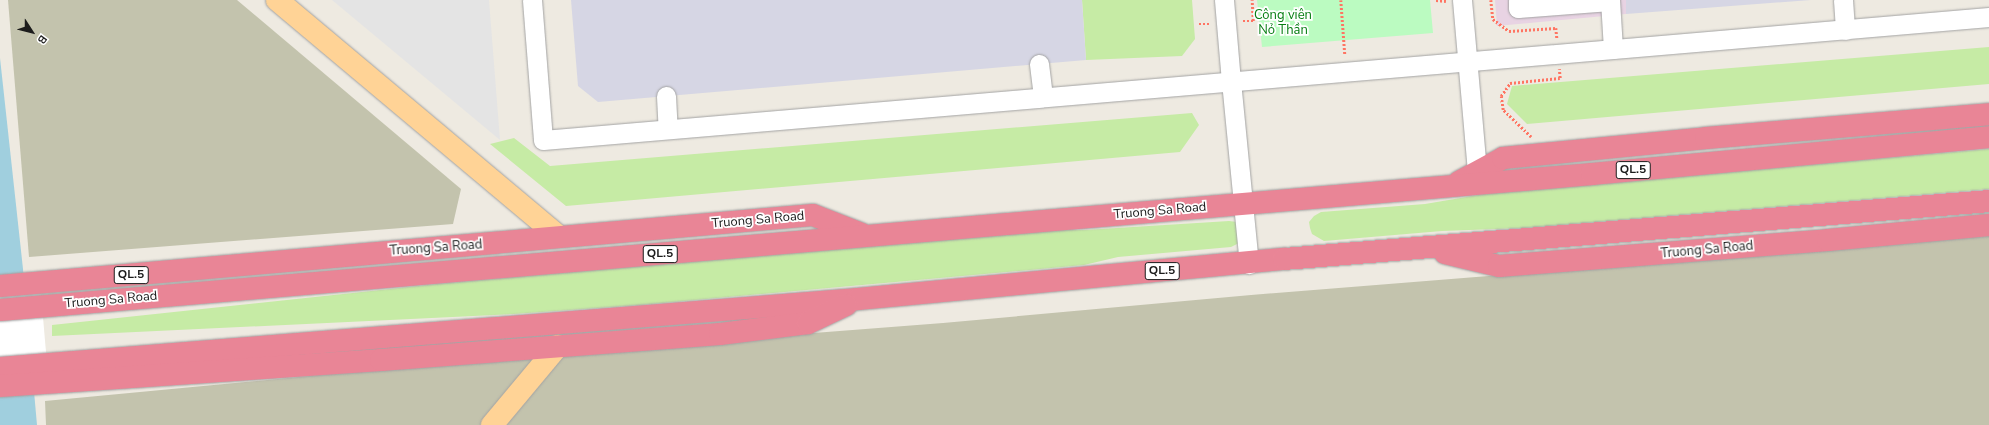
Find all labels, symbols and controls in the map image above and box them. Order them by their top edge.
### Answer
park label: Công viên Nỏ Thần [1254,8,1312,39]
north arrow [12,12,52,52]
text: B [34,32,50,47]
road number: QL.5 [1615,160,1651,180]
street label: Truong Sa Road [1113,199,1207,223]
street label: Truong Sa Road [711,208,805,232]
street label: Truong Sa Road [389,237,483,259]
street label: Truong Sa Road [1660,238,1754,262]
road number: QL.5 [642,244,678,264]
road number: QL.5 [1144,261,1180,281]
road number: QL.5 [113,265,149,285]
street label: Truong Sa Road [64,288,158,312]

